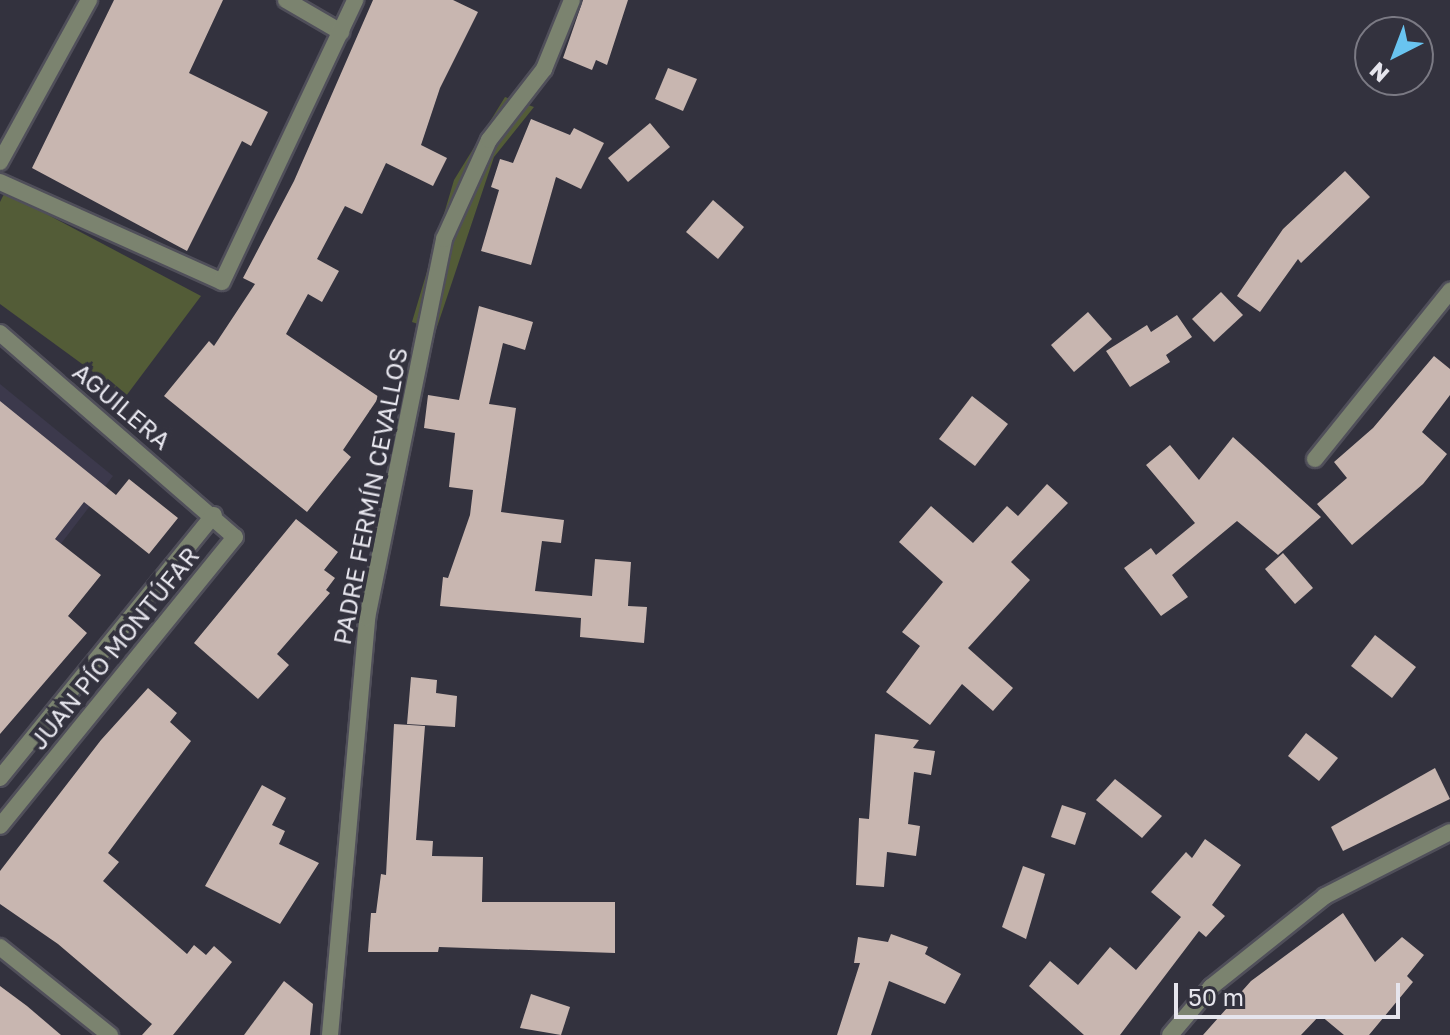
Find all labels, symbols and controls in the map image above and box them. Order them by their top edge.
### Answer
north arrow [1354,16,1434,96]
text: N [1364,57,1394,88]
street label: PADRE FERMÍN CEVALLOS [327,345,413,647]
street label: AGUILERA [67,357,177,455]
street label: JUAN PÍO MONTÚFAR [24,541,204,755]
scale bar [1178,967,1404,1017]
text: 50 m [1188,982,1244,1011]

